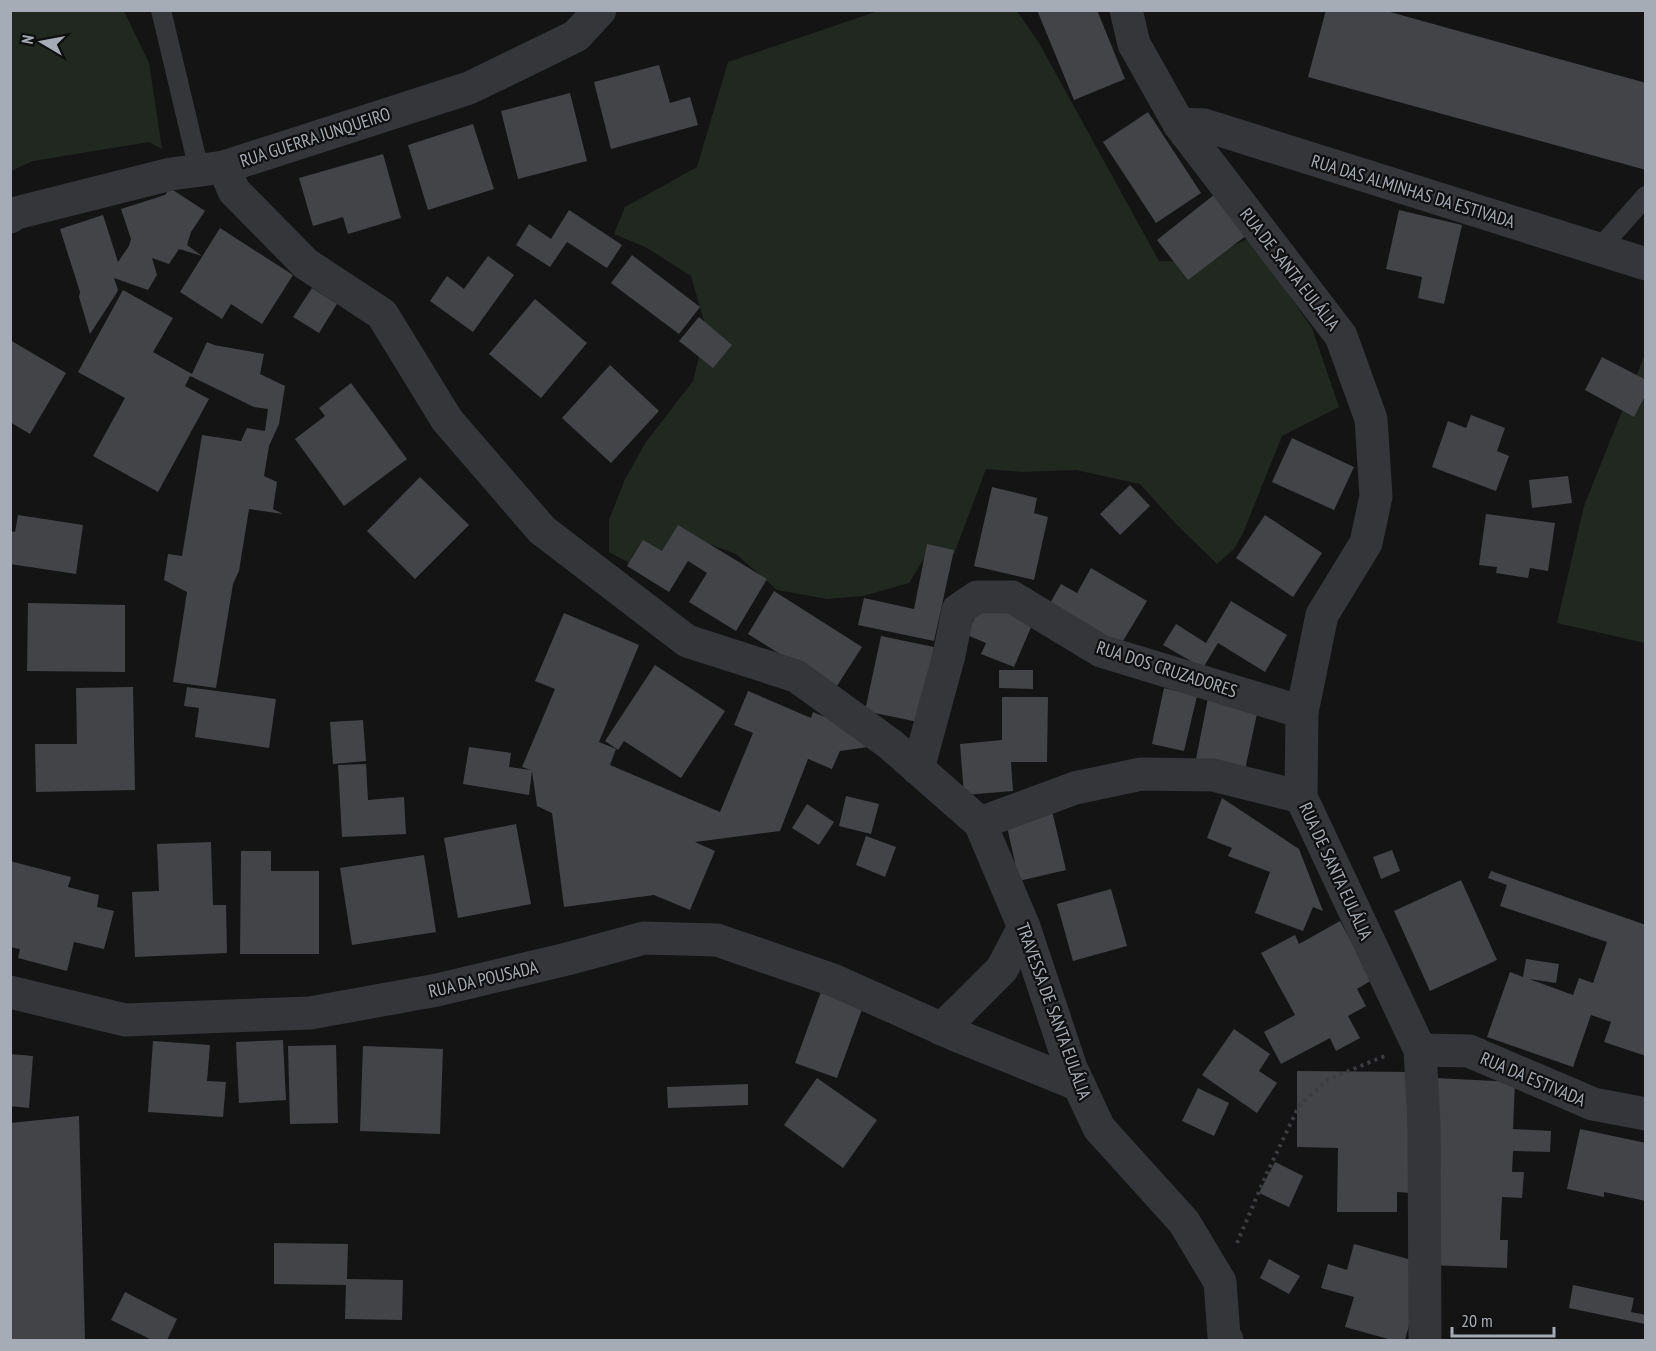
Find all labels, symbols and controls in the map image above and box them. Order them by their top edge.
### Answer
north arrow [12,12,72,72]
text: N [17,33,38,45]
street label: RUA GUERRA JUNQUEIRO [237,102,393,172]
street label: RUA DAS ALMINHAS DA ESTIVADA [1308,149,1518,233]
street label: RUA DE SANTA EULÁLIA [1235,203,1345,335]
street label: RUA DOS CRUZADORES [1094,635,1240,703]
street label: RUA DE SANTA EULÁLIA [1294,799,1378,944]
street label: TRAVESSA DE SANTA EULÁLIA [1011,920,1097,1103]
street label: RUA DA POUSADA [426,955,540,1003]
street label: RUA DA ESTIVADA [1477,1047,1589,1112]
scale bar [1452,1300,1554,1338]
text: 20 m [1461,1309,1493,1332]

